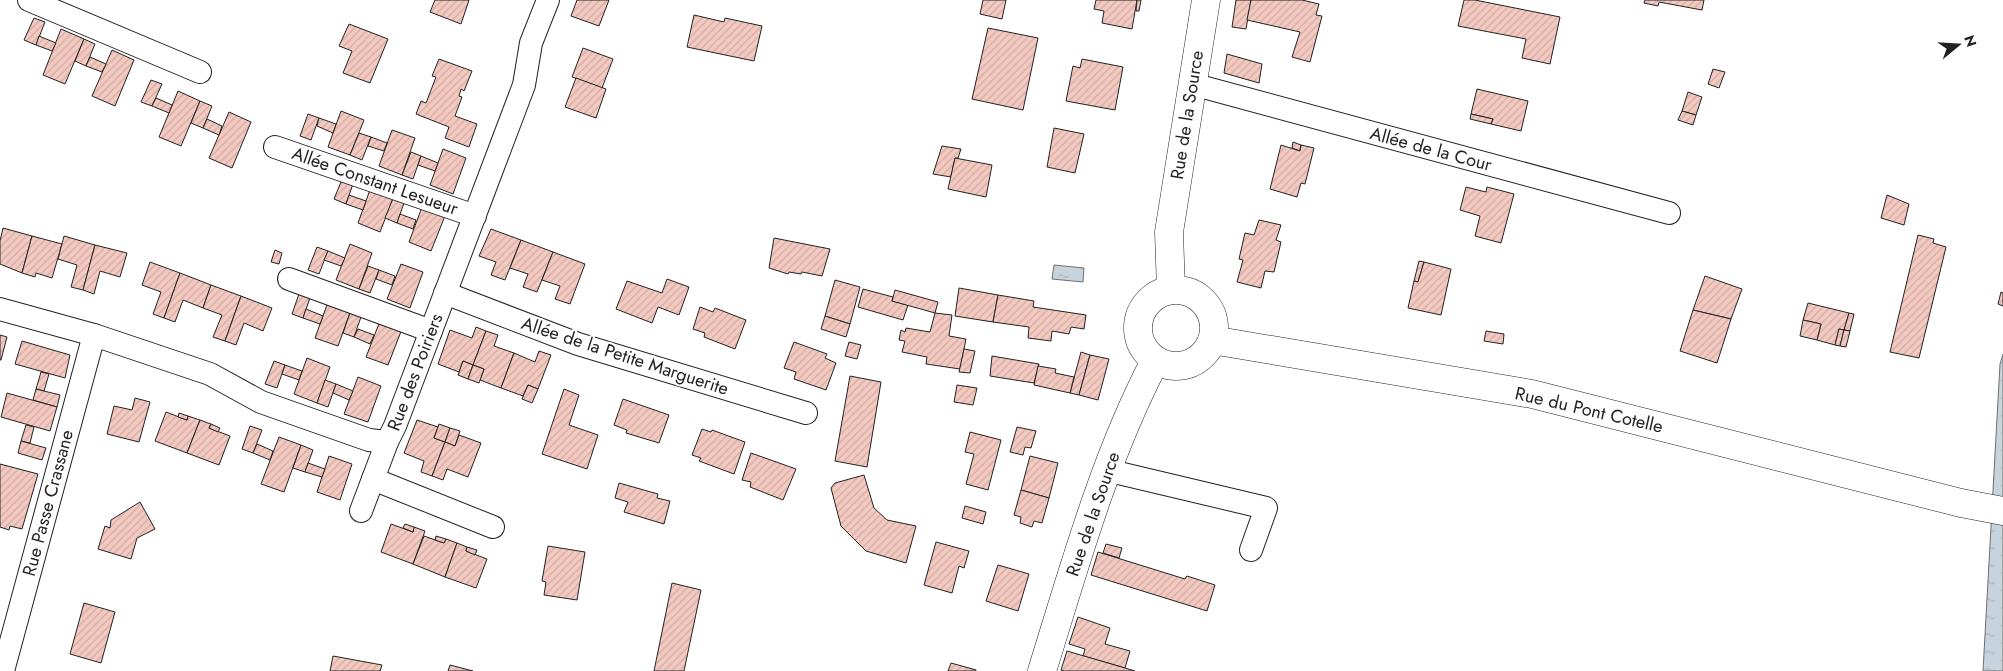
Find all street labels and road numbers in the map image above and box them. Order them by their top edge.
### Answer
street label: Rue de la Source [1164,49,1210,181]
street label: Allée de la Cour [1367,120,1496,178]
street label: Allée Constant Lesueur [288,140,462,222]
street label: Rue des Poiriers [381,310,449,434]
street label: Allée de la Petite Marguerite [518,310,732,402]
street label: Rue du Pont Cotelle [1513,380,1665,440]
street label: Rue Passe Crassane [16,427,80,579]
street label: Rue de la Source [1060,448,1126,580]

